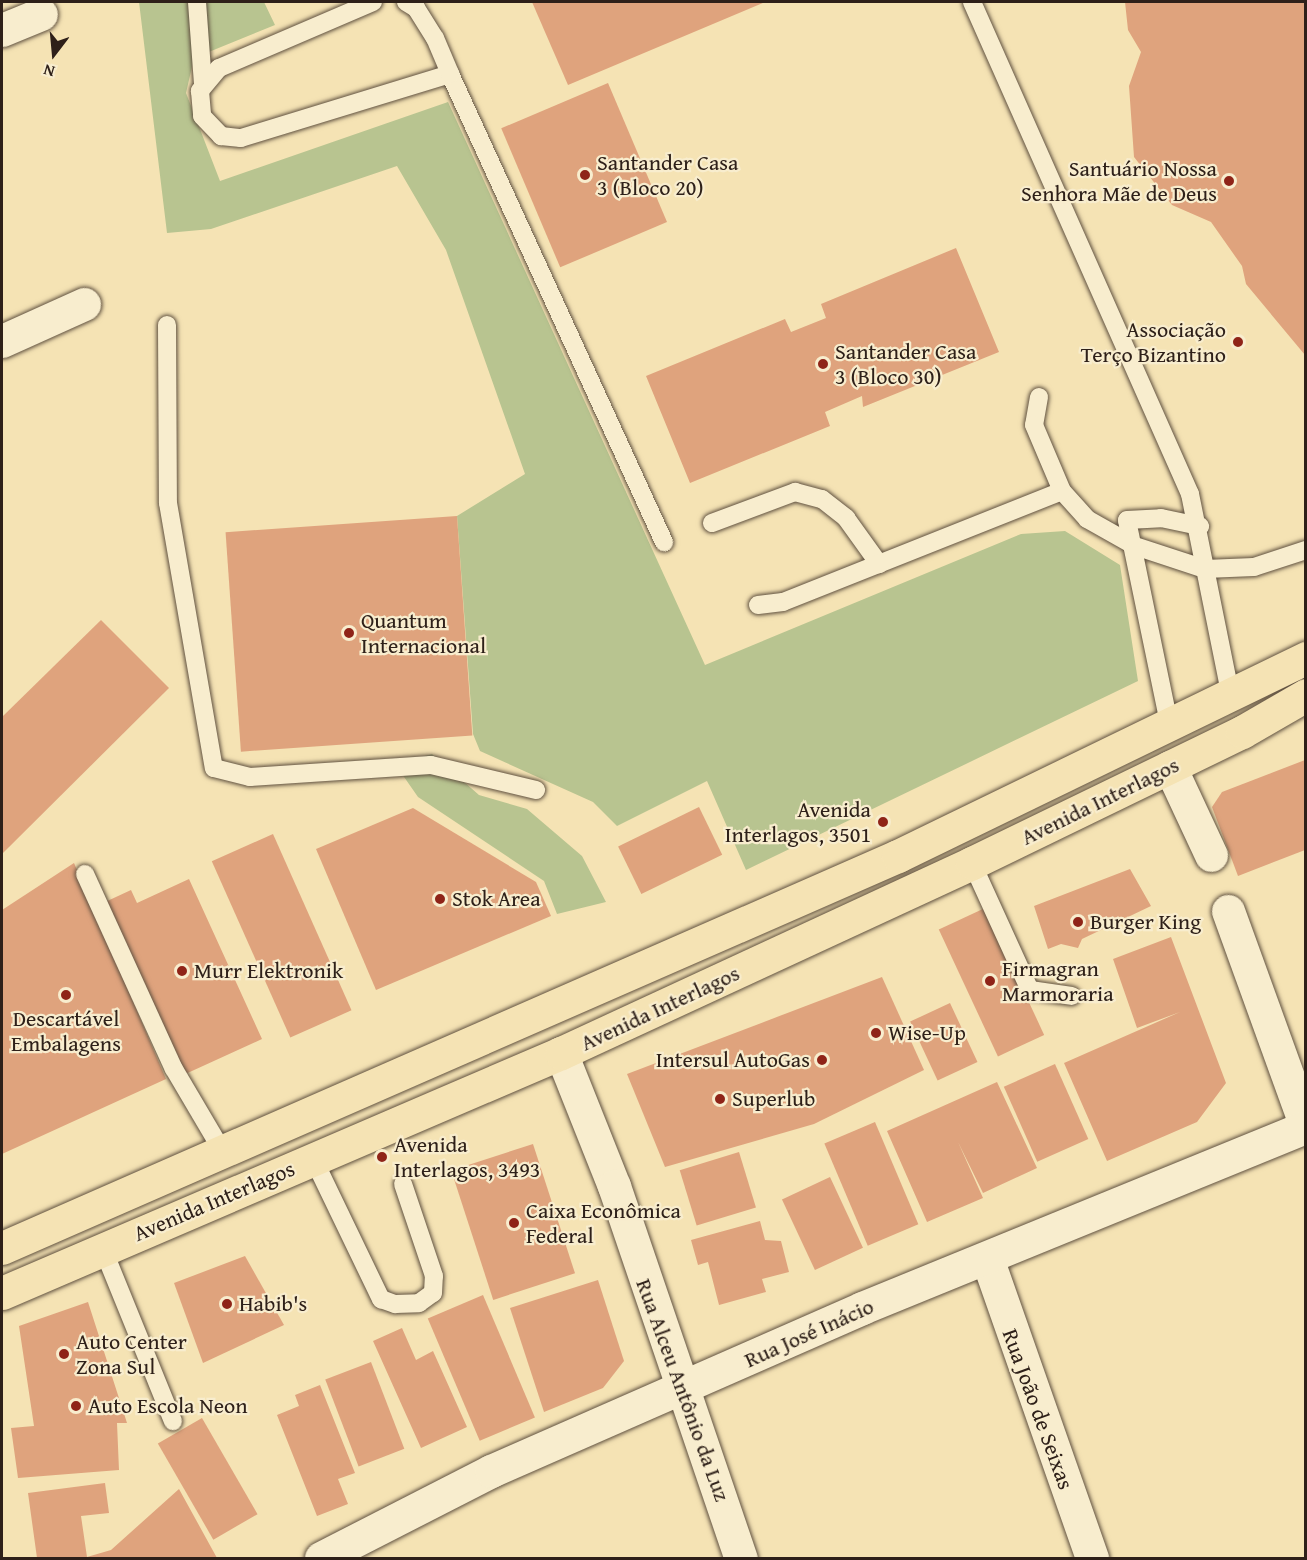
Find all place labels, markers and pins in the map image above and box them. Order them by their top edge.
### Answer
place label: Santander Casa 3 (Bloco 20) [597,149,738,200]
place label: Santuário Nossa Senhora Mãe de Deus [1021,155,1217,206]
marker: Santander Casa 3 (Bloco 20) [578,168,592,182]
marker: Santuário Nossa Senhora Mãe de Deus [1222,174,1236,188]
place label: Associação Terço Bizantino [1081,316,1226,368]
marker: Associação Terço Bizantino [1231,335,1245,349]
place label: Santander Casa 3 (Bloco 30) [835,338,976,390]
marker: Santander Casa 3 (Bloco 30) [816,357,830,371]
place label: Quantum Internacional [361,607,486,658]
marker: Quantum Internacional [342,626,356,640]
place label: Avenida Interlagos, 3501 [725,796,871,848]
marker: Avenida Interlagos, 3501 [876,815,890,829]
place label: Stok Area [452,886,541,912]
marker: Stok Area [433,892,447,906]
place label: Burger King [1090,909,1201,935]
marker: Burger King [1071,915,1085,929]
place label: Firmagran Marmoraria [1002,955,1114,1006]
place label: Murr Elektronik [194,958,343,984]
marker: Murr Elektronik [175,964,189,978]
marker: Firmagran Marmoraria [983,974,997,988]
marker: Descartável Embalagens [59,988,73,1002]
place label: Descartável Embalagens [11,1005,121,1056]
place label: Wise-Up [888,1020,966,1046]
marker: Wise-Up [869,1026,883,1040]
place label: Intersul AutoGas [656,1047,810,1073]
marker: Intersul AutoGas [815,1053,829,1067]
place label: Superlub [732,1086,815,1112]
marker: Superlub [713,1092,727,1106]
place label: Avenida Interlagos, 3493 [394,1131,540,1182]
marker: Avenida Interlagos, 3493 [375,1150,389,1164]
place label: Caixa Econômica Federal [526,1197,681,1248]
marker: Caixa Econômica Federal [507,1216,521,1230]
place label: Habib's [239,1291,307,1317]
marker: Habib's [220,1297,234,1311]
place label: Auto Center Zona Sul [76,1328,187,1380]
marker: Auto Center Zona Sul [57,1347,71,1361]
place label: Auto Escola Neon [88,1393,248,1419]
marker: Auto Escola Neon [69,1399,83,1413]

